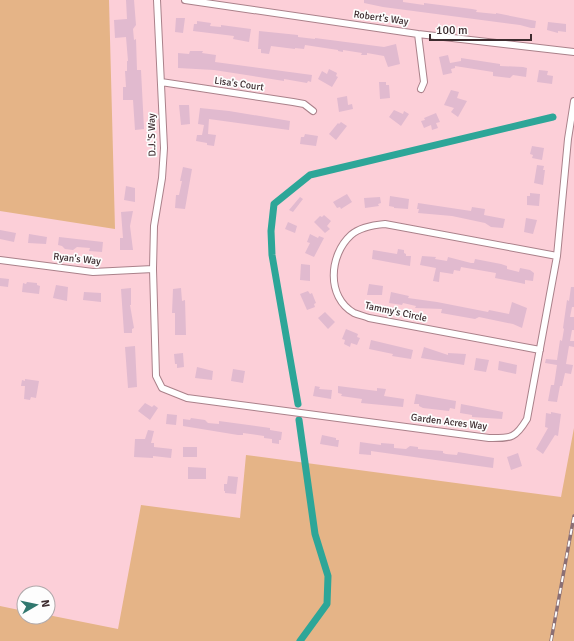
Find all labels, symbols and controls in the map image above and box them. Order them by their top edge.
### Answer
street label: Robert's Way [353,8,409,28]
scale bar [430,16,531,42]
text: 100 m [436,23,468,38]
street label: Lisa's Court [213,75,265,93]
street label: D.J.'S Way [146,113,158,157]
street label: Ryan's Way [53,251,102,267]
street label: Tammy's Circle [364,300,428,324]
street label: Garden Acres Way [410,411,488,433]
north arrow [16,585,56,625]
text: N [38,599,52,608]

